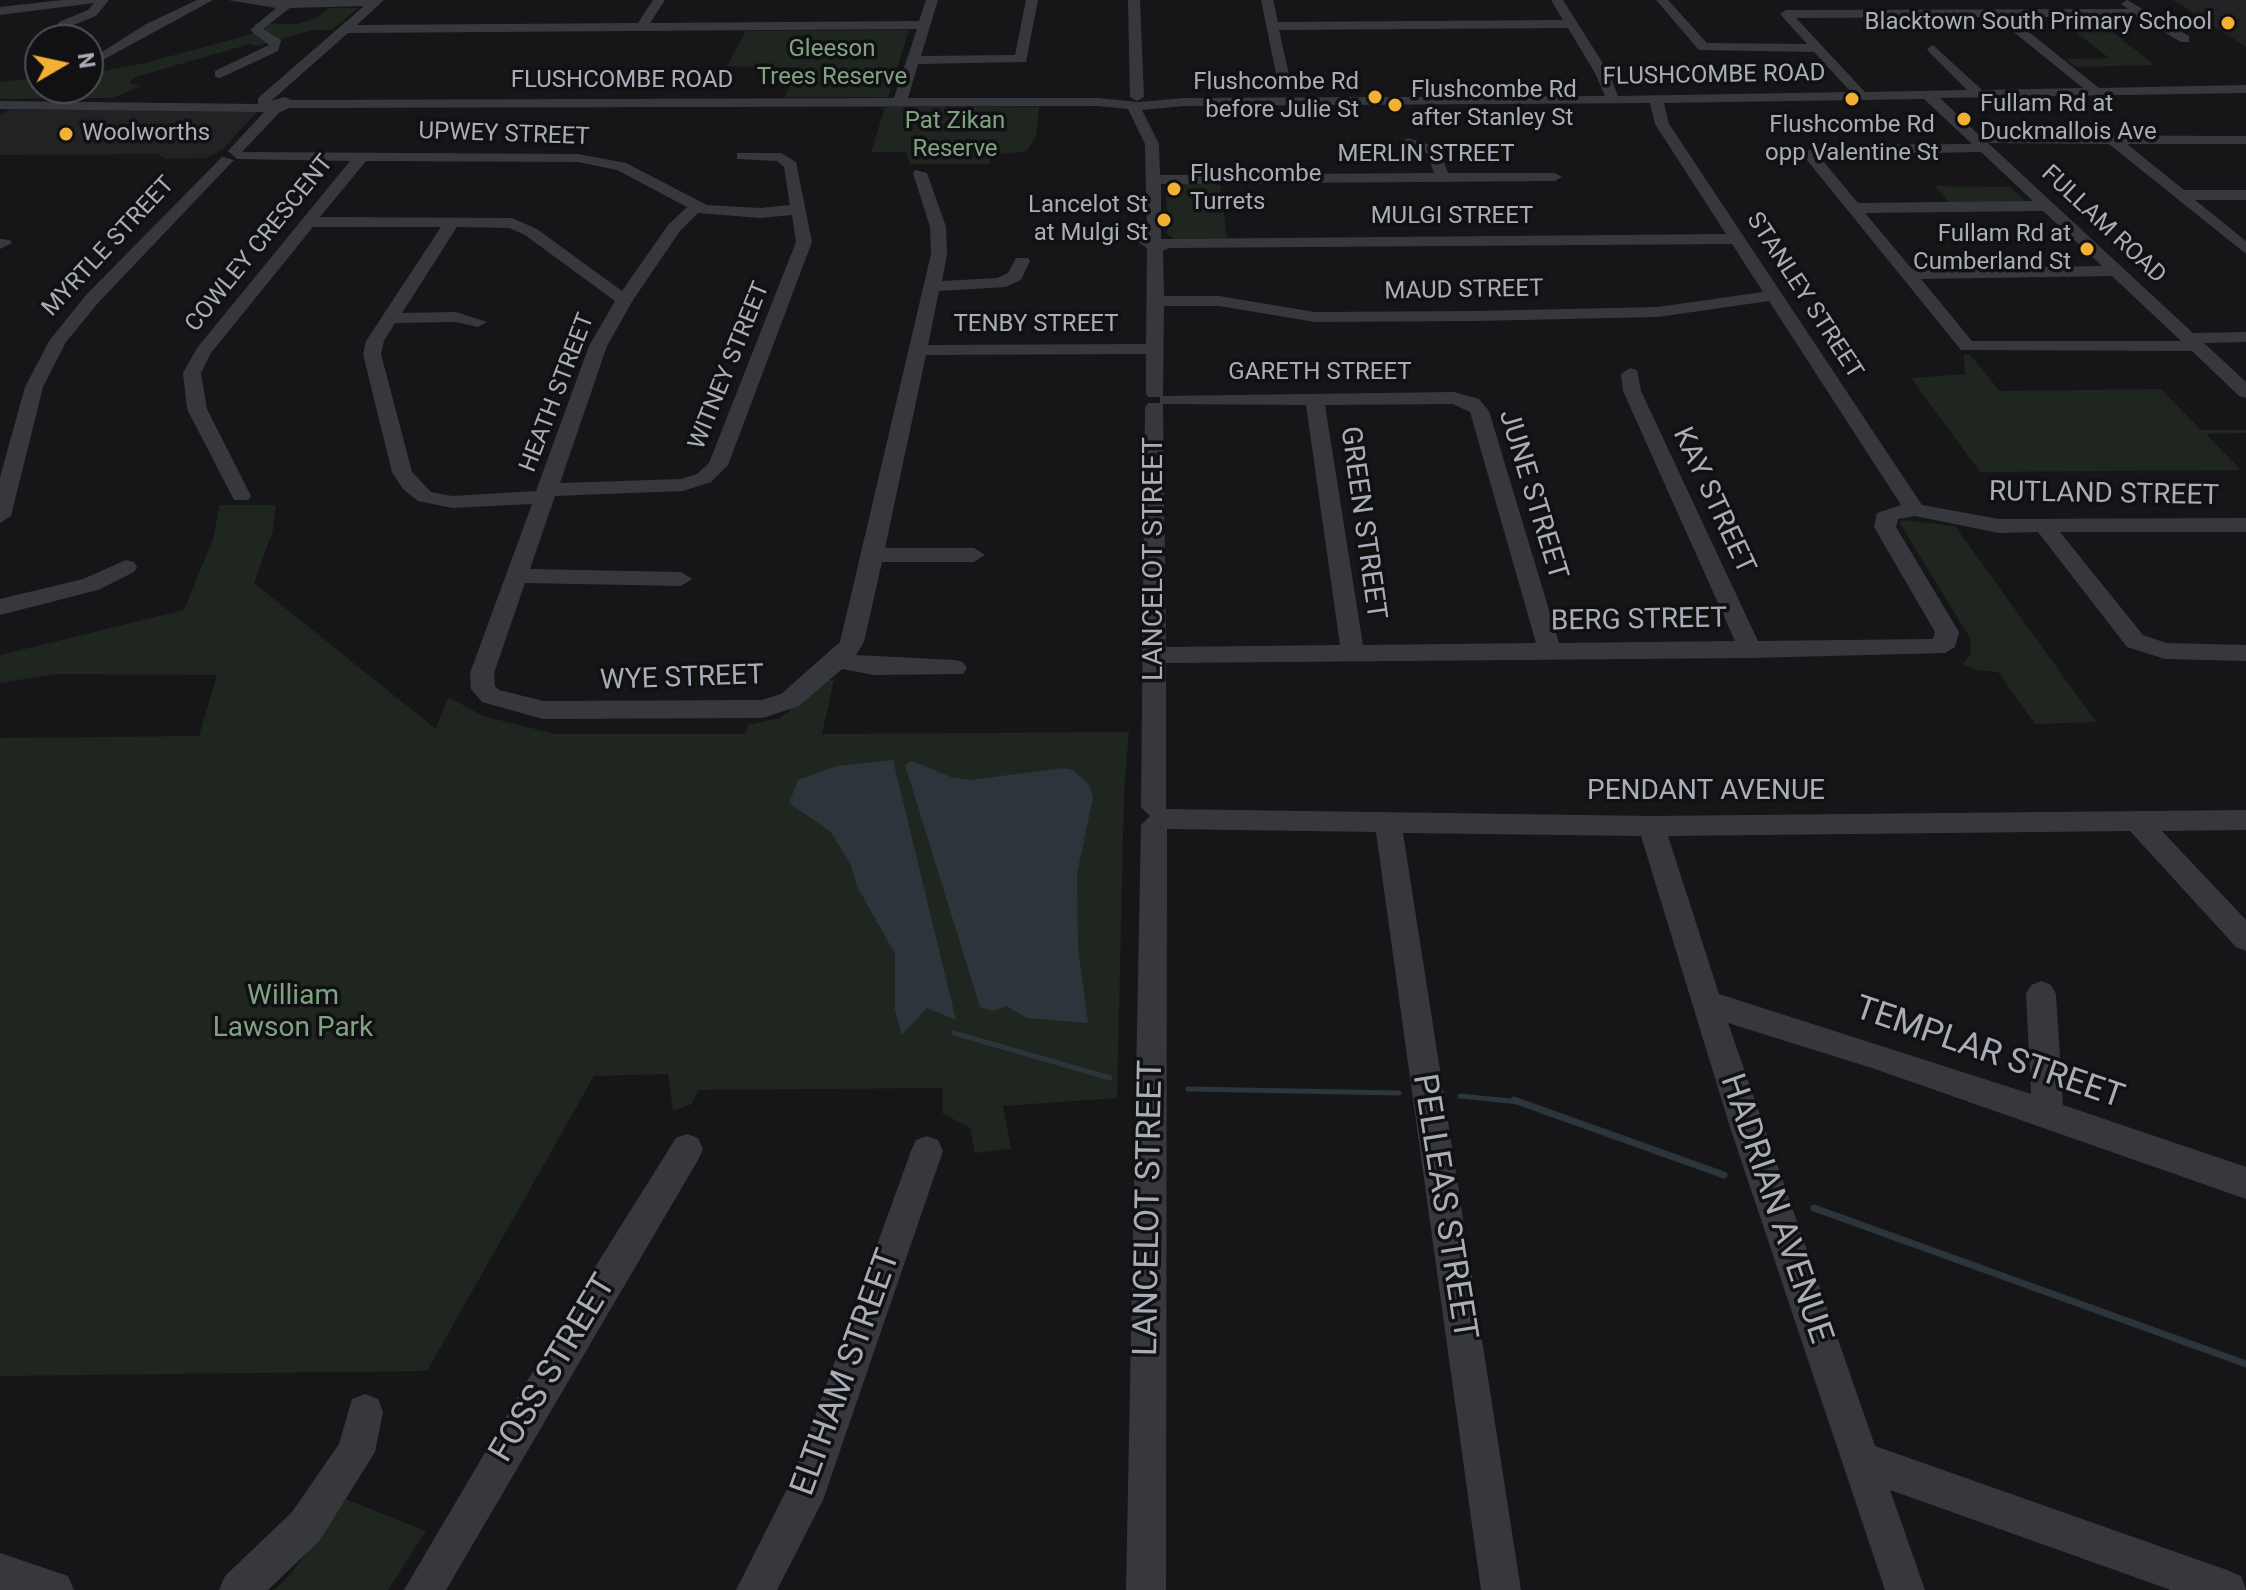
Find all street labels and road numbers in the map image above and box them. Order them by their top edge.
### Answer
street label: FLUSHCOMBE ROAD [1602,60,1826,92]
street label: FLUSHCOMBE ROAD [511,67,733,95]
street label: UPWEY STREET [418,118,590,152]
street label: MERLIN STREET [1337,141,1515,169]
street label: COWLEY CRESCENT [180,150,340,338]
street label: FULLAM ROAD [2035,160,2171,290]
street label: MYRTLE STREET [37,171,181,323]
street label: MULGI STREET [1371,203,1533,231]
street label: STANLEY STREET [1739,207,1869,385]
street label: MAUD STREET [1384,275,1544,307]
street label: WITNEY STREET [683,278,777,454]
street label: HEATH STREET [515,310,601,476]
street label: TENBY STREET [954,311,1118,339]
street label: GARETH STREET [1228,359,1412,387]
street label: JUNE STREET [1490,406,1574,584]
street label: KAY STREET [1664,422,1762,580]
street label: GREEN STREET [1332,424,1392,622]
street label: LANCELOT STREET [1138,437,1172,681]
street label: RUTLAND STREET [1989,476,2219,514]
street label: BERG STREET [1551,603,1727,639]
street label: WYE STREET [600,659,764,699]
street label: PENDANT AVENUE [1587,775,1825,809]
street label: TEMPLAR STREET [1849,989,2129,1119]
street label: LANCELOT STREET [1127,1060,1173,1356]
street label: HADRIAN AVENUE [1710,1069,1840,1349]
street label: PELLEAS STREET [1402,1071,1484,1343]
street label: ELTHAM STREET [784,1244,910,1502]
street label: FOSS STREET [482,1268,626,1470]

